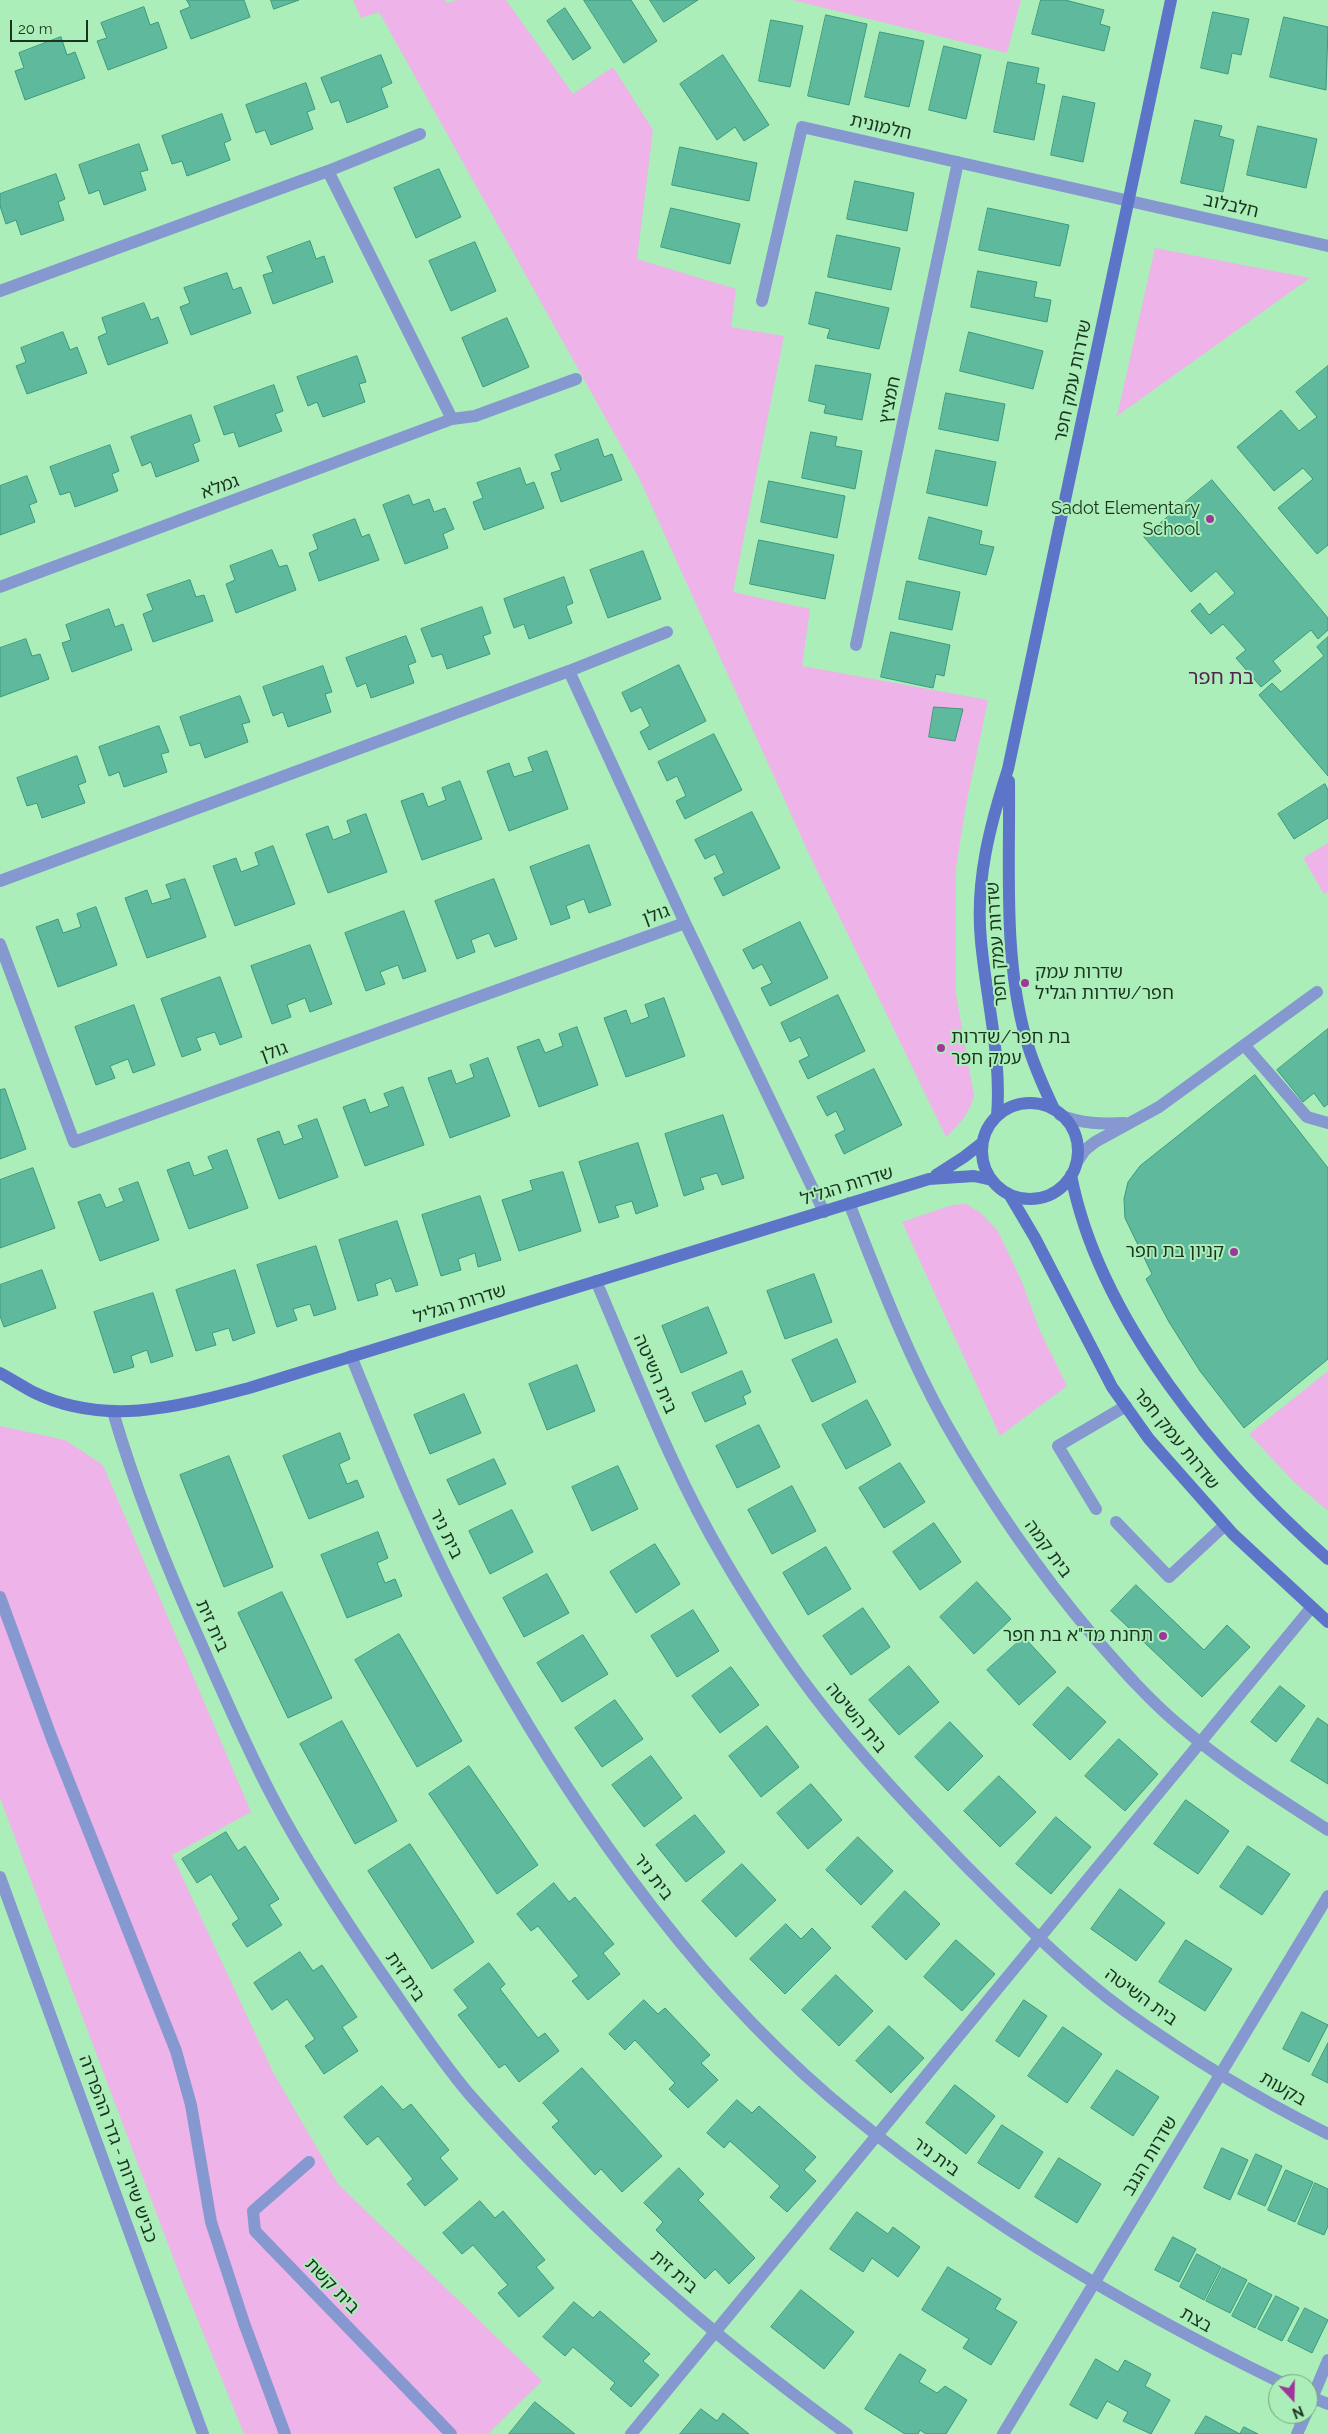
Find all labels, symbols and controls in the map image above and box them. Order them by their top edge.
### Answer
scale bar [12,10,90,42]
text: 20 m [18,20,53,38]
street label: חלמונית [848,109,914,145]
street label: חלבלוב [1201,189,1261,223]
street label: שדרות עמק חפר [1049,318,1097,444]
street label: חמציץ [874,374,906,426]
street label: גמלא [198,470,242,504]
place label: Sadot Elementary School [1051,498,1200,540]
marker: Sadot Elementary School [1204,513,1216,525]
district label: בת חפר [1188,666,1254,690]
street label: שדרות עמק חפר [982,881,1012,1007]
street label: גולן [639,900,673,930]
place label: שדרות עמק חפר/שדרות הגליל [1035,962,1174,1004]
marker: שדרות עמק חפר/שדרות הגליל [1019,977,1031,989]
place label: בת חפר/שדרות עמק חפר [951,1027,1071,1070]
street label: גולן [257,1037,291,1067]
marker: בת חפר/שדרות עמק חפר [935,1042,947,1054]
street label: שדרות הגליל [798,1162,896,1210]
place label: קניון בת חפר [1126,1241,1224,1263]
marker: קניון בת חפר [1228,1246,1240,1258]
street label: שדרות הגליל [411,1280,509,1328]
street label: בית השיטה [629,1331,681,1417]
street label: שדרות עמק חפר [1128,1384,1224,1494]
street label: בית ניר [425,1505,467,1563]
street label: בית קמה [1020,1516,1076,1582]
street label: בית זית [191,1596,233,1656]
place label: תחנת מד"א בת חפר [1003,1625,1153,1647]
marker: תחנת מד"א בת חפר [1157,1630,1169,1642]
street label: בית השיטה [821,1678,891,1758]
street label: בית ניר [628,1849,678,1905]
street label: בית זית [381,1948,429,2006]
street label: בית השיטה [1100,1963,1182,2031]
street label: כביש שירות - גדר ההפרדה [74,2052,162,2246]
street label: בקעות [1256,2067,1310,2111]
street label: שדרות הנגב [1118,2112,1182,2200]
street label: בית ניר [908,2133,964,2181]
street label: בית זית [646,2246,702,2298]
street label: בית קשת [300,2254,364,2318]
street label: בצת [1176,2303,1216,2337]
north arrow [1268,2374,1318,2424]
text: N [1290,2403,1306,2421]

